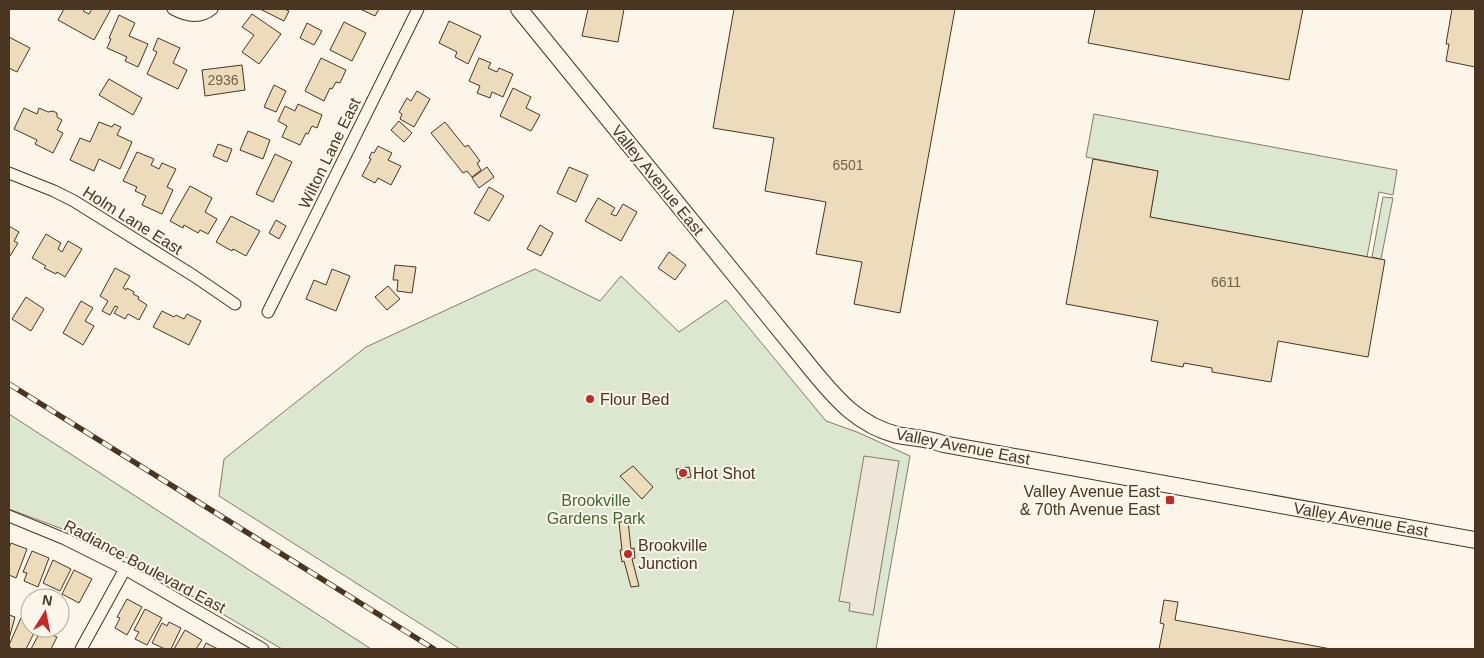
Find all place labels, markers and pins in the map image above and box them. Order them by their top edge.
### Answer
place label: Flour Bed [600,391,669,408]
marker: Flour Bed [584,393,596,405]
place label: Hot Shot [693,465,756,482]
marker: Hot Shot [677,467,689,479]
place label: Valley Avenue East & 70th Avenue East [1020,483,1161,518]
marker: Valley Avenue East & 70th Avenue East [1164,494,1176,506]
place label: Brookville Junction [638,537,707,572]
marker: Brookville Junction [622,548,634,560]

